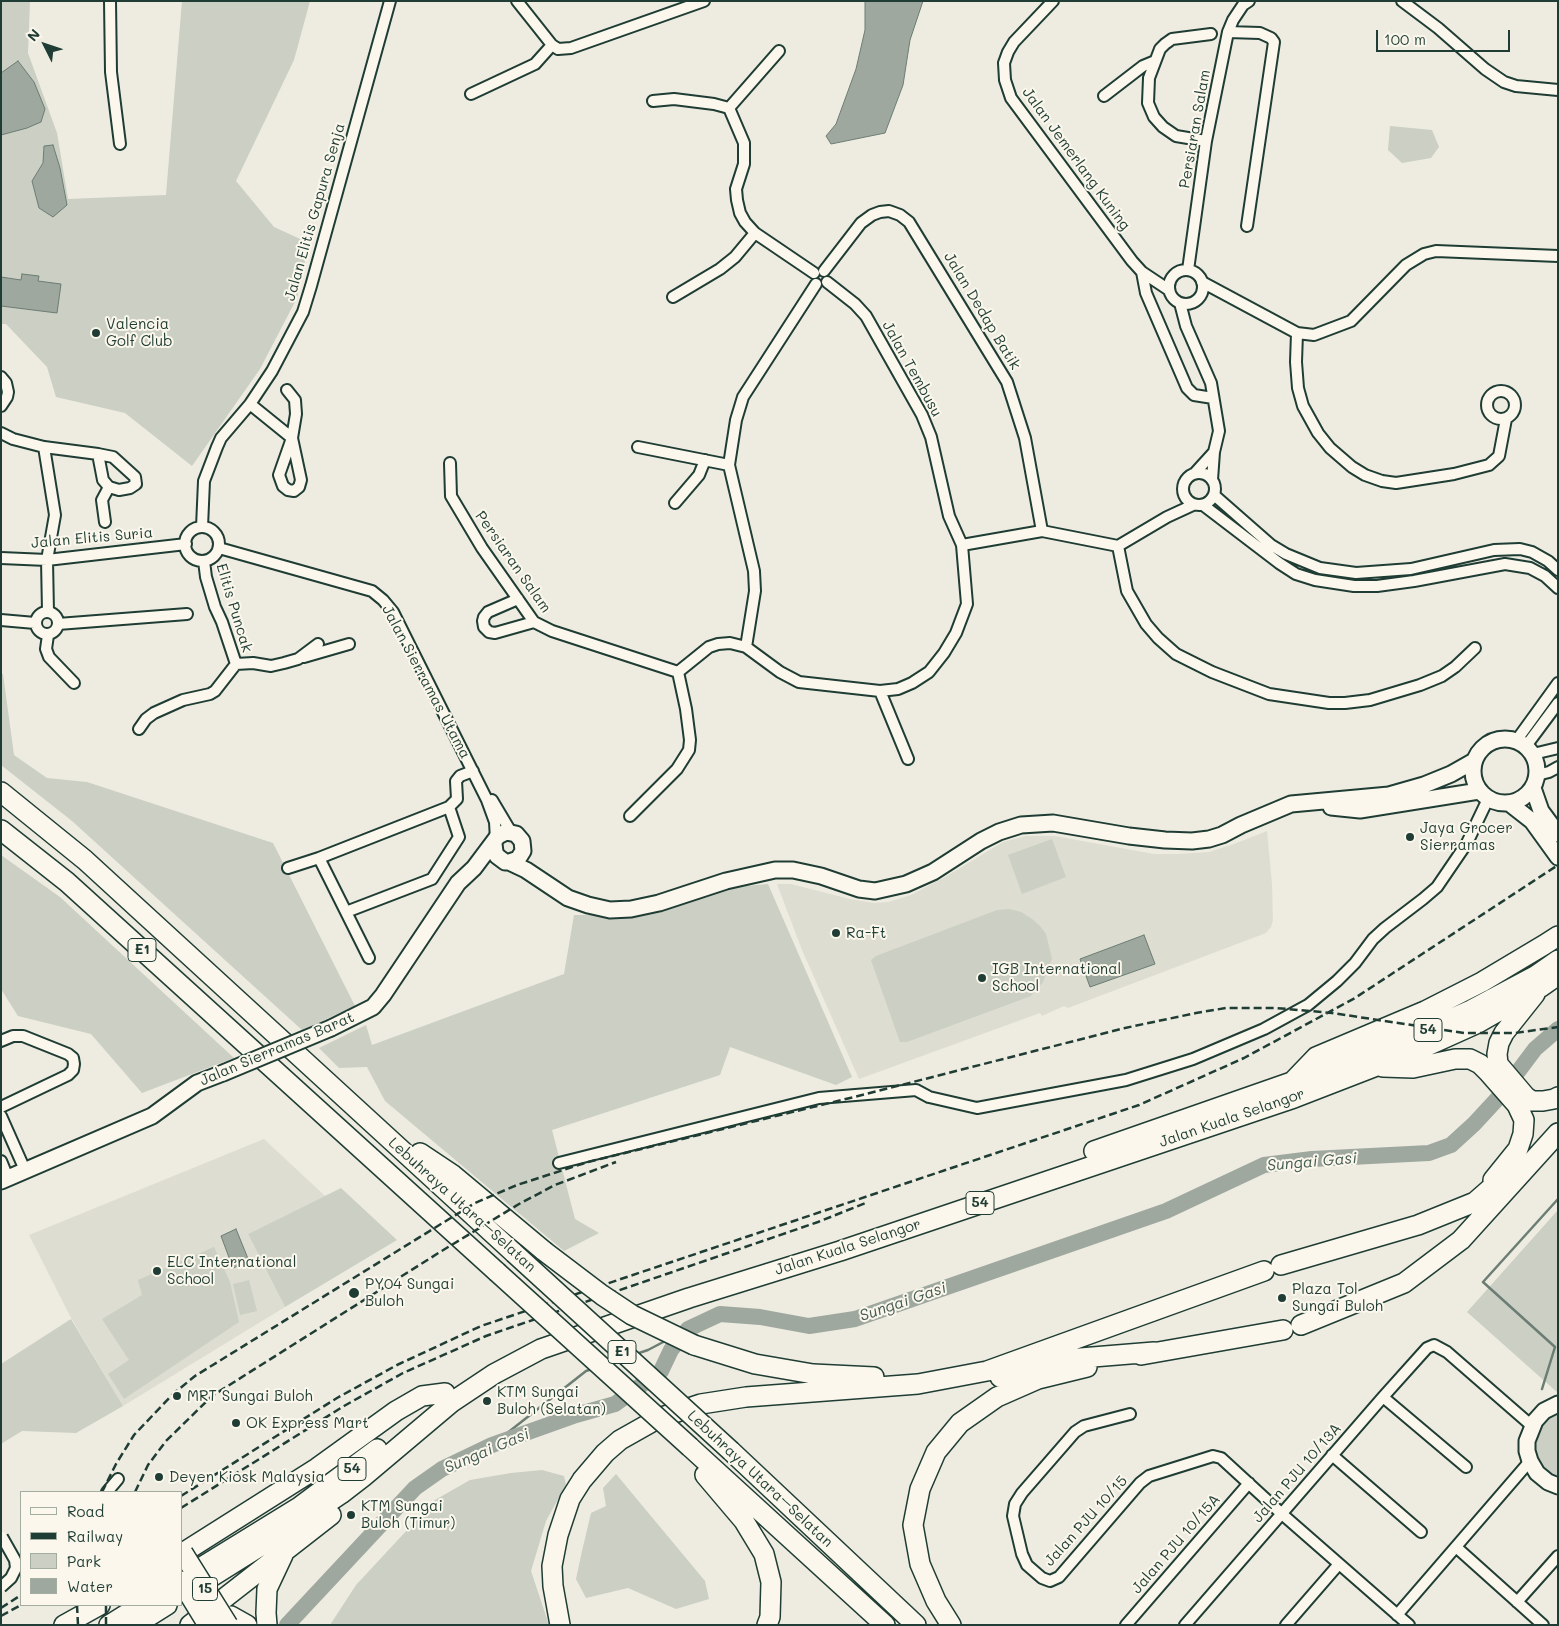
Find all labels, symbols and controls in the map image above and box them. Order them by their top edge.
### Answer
north arrow [20,20,70,70]
scale bar [1379,20,1513,52]
text: N [23,25,44,45]
text: 100 m [1384,29,1426,49]
street label: Persiaran Salam [1176,68,1214,190]
street label: Jalan Jemerlang Kuning [1018,84,1134,234]
street label: Jalan Elitis Gapura Senja [281,121,349,303]
street label: Jalan Dedap Batik [940,249,1024,373]
place label: Valencia Golf Club [106,315,173,350]
street label: Jalan Tembusu [878,318,946,420]
marker: Valencia Golf Club [90,327,102,339]
street label: Persiaran Salam [471,508,555,616]
street label: Jalan Elitis Suria [30,524,154,552]
street label: Elitis Puncak [212,561,256,655]
street label: Jalan Sierramas Utama [378,602,474,762]
place label: Jaya Grocer Sierramas [1420,819,1513,854]
marker: Jaya Grocer Sierramas [1404,831,1416,843]
place label: Ra-Ft [846,924,886,942]
marker: Ra-Ft [830,927,842,939]
road number: E1 [128,938,156,962]
place label: IGB International School [992,960,1121,995]
marker: IGB International School [976,972,988,984]
street label: Jalan Sierramas Barat [197,1008,357,1090]
road number: 54 [1414,1018,1442,1042]
street label: Jalan Kuala Selangor [1157,1085,1307,1151]
street label: Lebuhraya Utara–Selatan [384,1134,540,1276]
water label: Sungai Gasi [1266,1148,1358,1176]
road number: 54 [966,1192,994,1214]
street label: Jalan Kuala Selangor [773,1215,923,1279]
place label: ELC International School [167,1253,296,1288]
marker: ELC International School [151,1265,163,1277]
place label: PY04 Sungai Buloh [365,1275,454,1310]
water label: Sungai Gasi [857,1278,949,1326]
place label: Plaza Tol Sungai Buloh [1292,1280,1383,1315]
marker: PY04 Sungai Buloh [347,1286,361,1300]
marker: Plaza Tol Sungai Buloh [1276,1292,1288,1304]
road number: E1 [608,1340,636,1364]
place label: KTM Sungai Buloh (Selatan) [497,1383,606,1418]
place label: MRT Sungai Buloh [187,1387,313,1405]
marker: MRT Sungai Buloh [171,1390,183,1402]
marker: KTM Sungai Buloh (Selatan) [481,1395,493,1407]
street label: Lebuhraya Utara–Selatan [683,1407,837,1551]
place label: OK Express Mart [246,1414,369,1432]
marker: OK Express Mart [230,1417,242,1429]
street label: Jalan PJU 10/13A [1249,1420,1345,1526]
water label: Sungai Gasi [442,1425,532,1477]
road number: 54 [338,1458,366,1480]
place label: Deyen Kiosk Malaysia [169,1468,325,1486]
marker: Deyen Kiosk Malaysia [153,1471,165,1483]
street label: Jalan PJU 10/15 [1041,1472,1131,1570]
legend [20,1491,182,1606]
street label: Jalan PJU 10/15A [1128,1491,1224,1597]
place label: KTM Sungai Buloh (Timur) [361,1497,455,1532]
text: Road [67,1501,104,1521]
marker: KTM Sungai Buloh (Timur) [345,1509,357,1521]
text: Railway [67,1526,123,1546]
text: Park [67,1551,101,1571]
text: Water [67,1576,113,1596]
road number: 15 [192,1578,218,1600]

